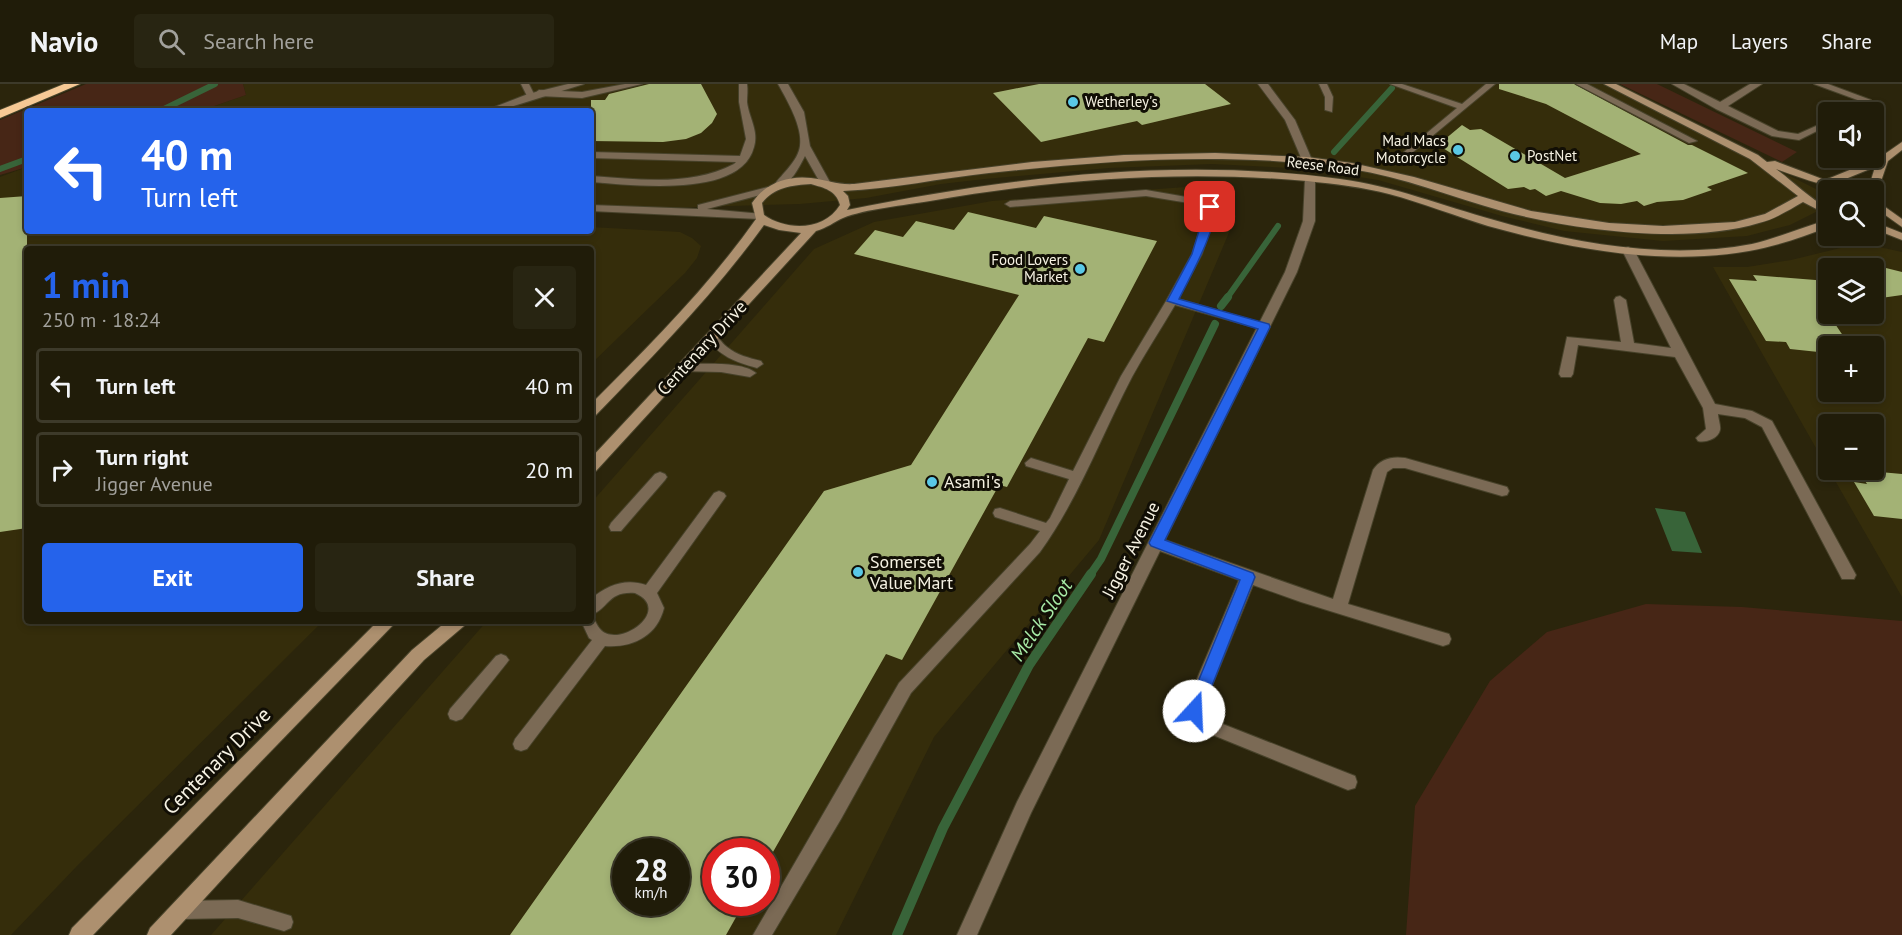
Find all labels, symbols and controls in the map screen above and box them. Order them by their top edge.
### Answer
search box [134,14,554,68]
text: Navio [30,23,98,60]
icon: search [155,25,188,58]
text: Search here [203,27,314,55]
text: Map [1660,28,1698,55]
text: Layers [1731,28,1788,55]
text: Share [1821,28,1872,55]
place label: Wetherley's [1085,92,1158,111]
marker: Wetherley's [1066,95,1080,109]
map controls [1818,102,1884,480]
button: sound [1818,102,1884,168]
text: 40 m [141,127,233,182]
place label: Mad Macs Motorcycle [1376,131,1446,167]
icon: left [42,132,120,210]
marker: Mad Macs Motorcycle [1451,143,1465,157]
place label: PostNet [1527,146,1577,165]
marker: PostNet [1508,149,1522,163]
street label: Reese Road [1286,152,1360,179]
text: Turn left [141,180,238,214]
button: search [1818,180,1884,246]
pin [1184,181,1235,232]
icon: arrive [1193,190,1226,223]
place label: Food Lovers Market [991,250,1068,286]
button: layers [1818,258,1884,324]
text: 1 min [42,261,130,308]
marker: Food Lovers Market [1073,262,1087,276]
button: close [513,266,576,329]
street label: Centenary Drive [652,295,751,400]
text: 250 m · 18:24 [42,307,160,333]
button: + [1818,336,1884,402]
icon: left [45,369,78,402]
text: Turn left [96,372,176,400]
text: 40 m [525,372,573,400]
button: − [1818,414,1884,480]
text: Turn right [96,443,188,471]
icon: right [45,453,78,486]
text: 20 m [525,456,573,484]
place label: Asami's [944,470,1001,493]
text: Jigger Avenue [96,471,213,497]
marker: Asami's [925,475,939,489]
street label: Jigger Avenue [1096,498,1165,603]
button: Exit [42,543,303,612]
button: Share [315,543,576,612]
place label: Somerset Value Mart [869,550,953,594]
marker: Somerset Value Mart [851,565,865,579]
water label: Melck Sloot [1004,572,1079,666]
position arrow [1162,679,1226,743]
street label: Centenary Drive [157,701,276,820]
speed limit sign: 30 [702,838,780,916]
text: 28 [634,850,668,889]
text: km/h [635,883,667,902]

